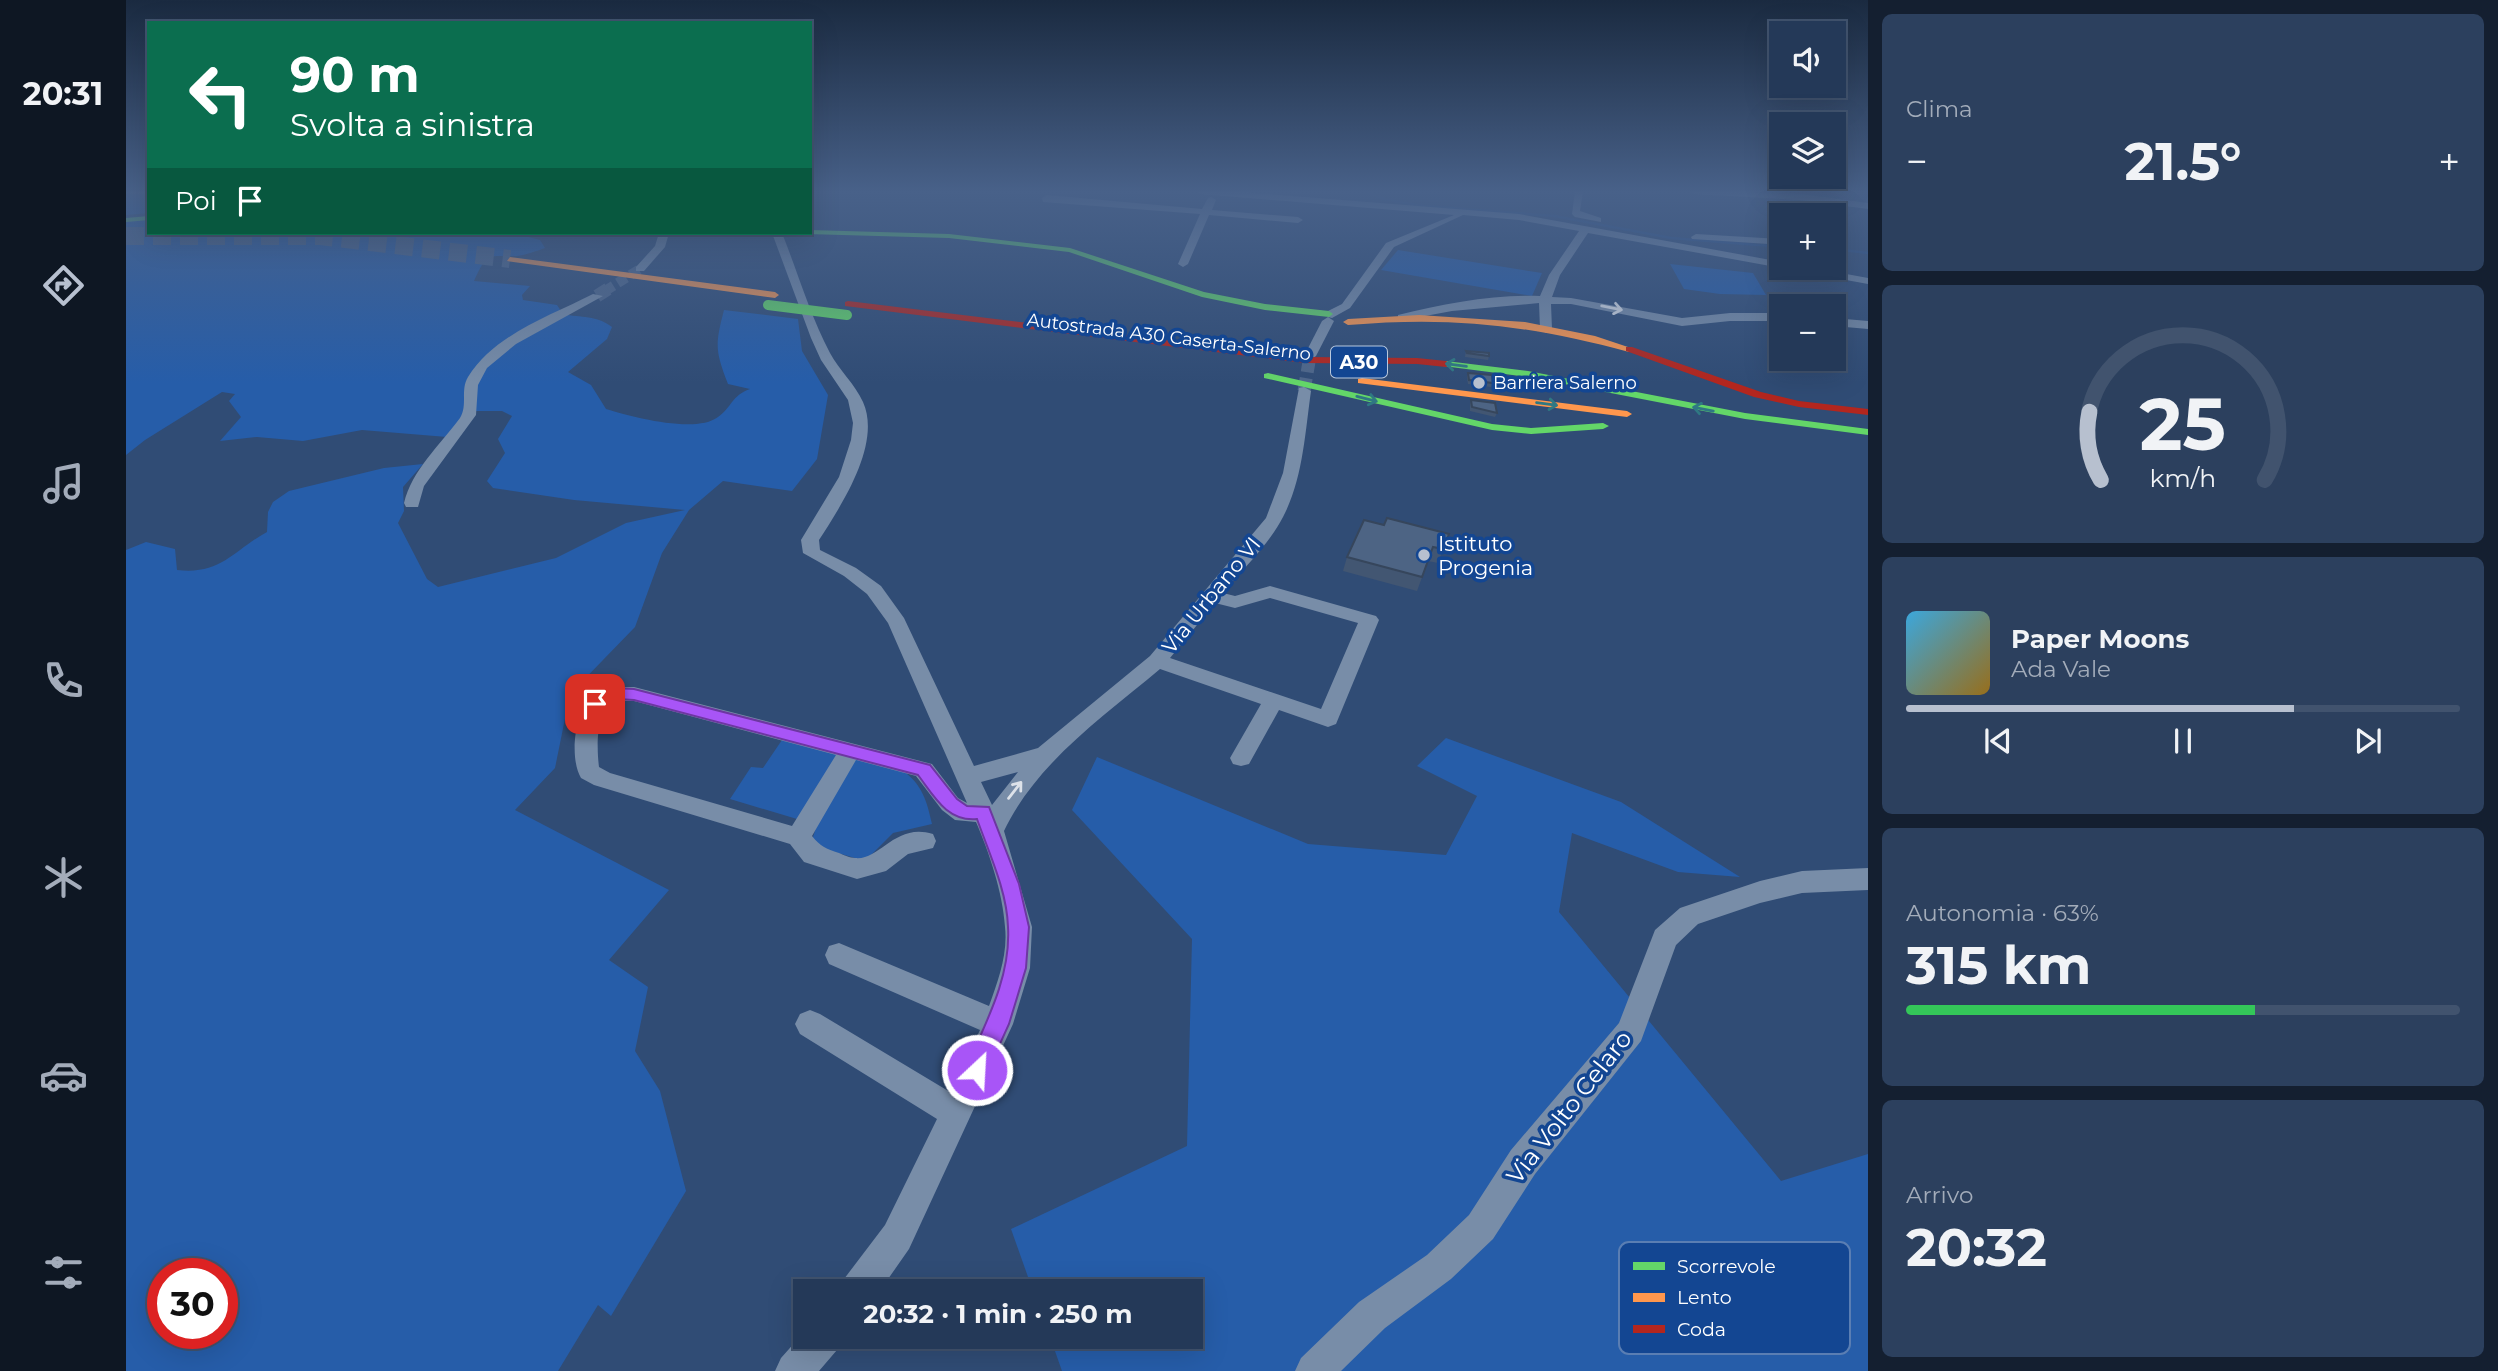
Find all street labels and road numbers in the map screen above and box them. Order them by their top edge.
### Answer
street label: Autostrada A30 Caserta-Salerno [1026,309,1312,365]
road number: A30 [1331,346,1387,378]
street label: Via Urbano VI [1156,532,1266,658]
street label: Via Volto Celaro [1500,1025,1638,1189]

